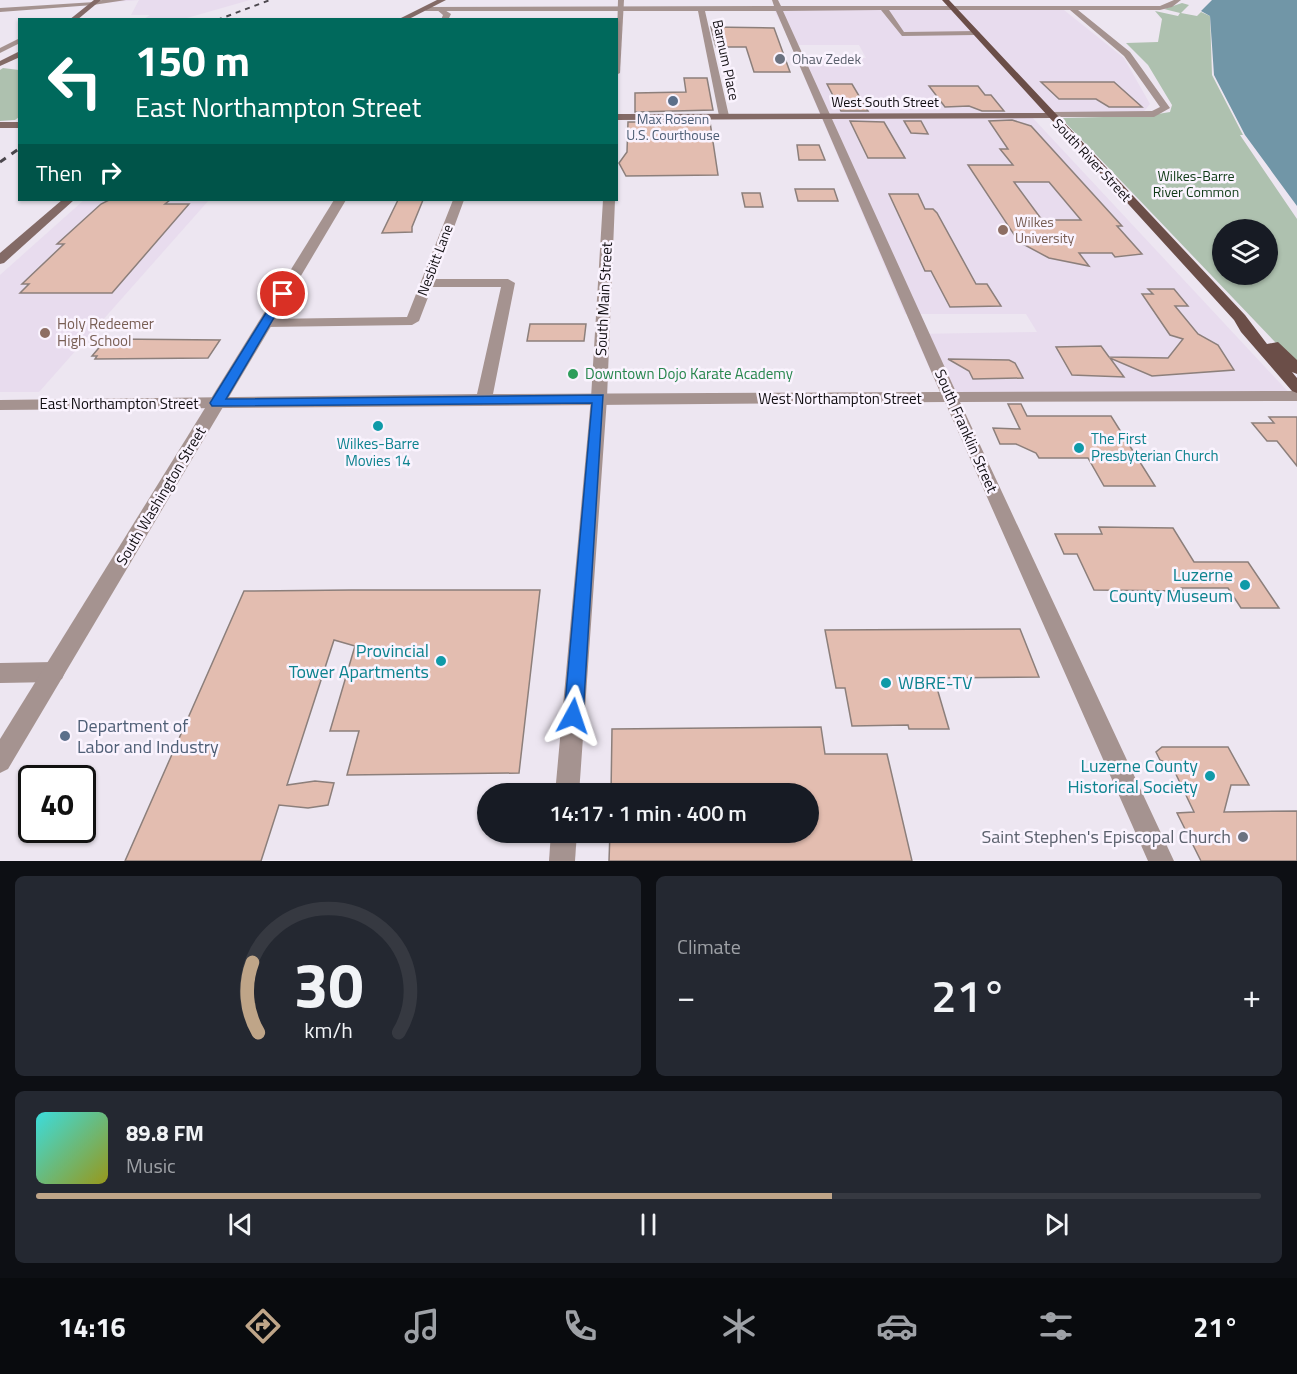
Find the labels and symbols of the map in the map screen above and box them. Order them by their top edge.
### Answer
street label: Barnum Place [708,18,745,102]
place label: Ohav Zedek [792,48,861,69]
marker: Ohav Zedek [773,52,787,66]
street label: West South Street [831,91,939,112]
marker: Max Rosenn U.S. Courthouse [666,94,680,108]
place label: Max Rosenn U.S. Courthouse [626,108,720,145]
street label: South River Street [1048,113,1137,206]
park label: Wilkes-Barre River Common [1153,165,1239,202]
place label: Wilkes University [1015,211,1075,248]
street label: Nesbitt Lane [411,221,458,298]
marker: Wilkes University [996,223,1010,237]
street label: South Main Street [589,241,618,357]
pin [257,268,308,319]
place label: Holy Redeemer High School [57,312,154,352]
marker: Holy Redeemer High School [38,326,52,340]
place label: Downtown Dojo Karate Academy [585,362,793,385]
street label: South Franklin Street [929,365,1004,497]
marker: Downtown Dojo Karate Academy [566,367,580,381]
street label: West Northampton Street [758,387,923,410]
street label: East Northampton Street [40,392,199,415]
marker: Wilkes-Barre Movies 14 [371,419,385,433]
street label: South Washington Street [110,421,212,570]
place label: The First Presbyterian Church [1091,427,1219,467]
place label: Wilkes-Barre Movies 14 [337,432,419,472]
marker: The First Presbyterian Church [1072,441,1086,455]
place label: Luzerne County Museum [1109,561,1233,609]
marker: Luzerne County Museum [1238,578,1252,592]
place label: Provincial Tower Apartments [289,637,429,685]
marker: Provincial Tower Apartments [434,654,448,668]
place label: WBRE-TV [898,669,973,696]
marker: WBRE-TV [879,676,893,690]
position arrow [541,684,605,748]
place label: Department of Labor and Industry [77,712,219,760]
marker: Department of Labor and Industry [58,729,72,743]
place label: Luzerne County Historical Society [1067,752,1198,800]
speed limit sign: 40 [18,765,96,843]
marker: Luzerne County Historical Society [1203,769,1217,783]
place label: Saint Stephen's Episcopal Church [982,823,1231,850]
marker: Saint Stephen's Episcopal Church [1236,830,1250,844]

